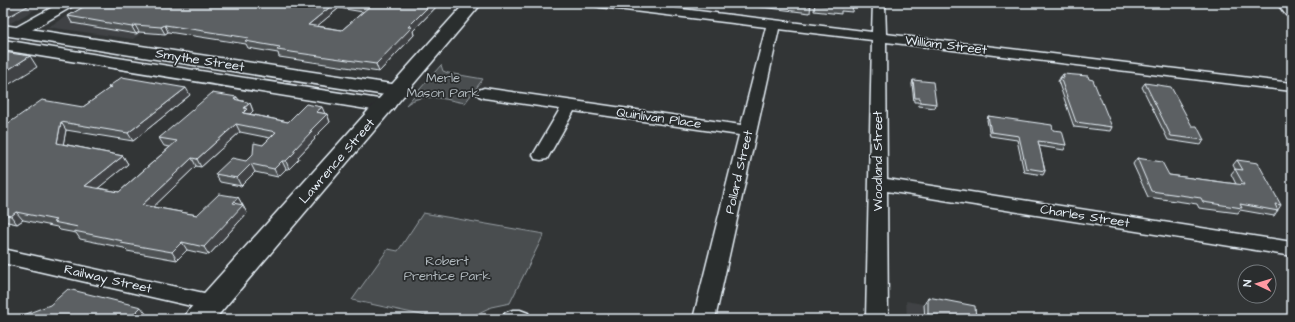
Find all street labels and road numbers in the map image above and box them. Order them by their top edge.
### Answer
street label: William Street [904,31,989,59]
street label: Smythe Street [154,44,246,77]
street label: Quinlivan Place [615,103,703,133]
street label: Woodland Street [869,110,887,211]
street label: Lawrence Street [295,114,380,207]
street label: Pollard Street [721,128,758,216]
street label: Charles Street [1039,200,1132,232]
street label: Railway Street [62,260,154,299]

